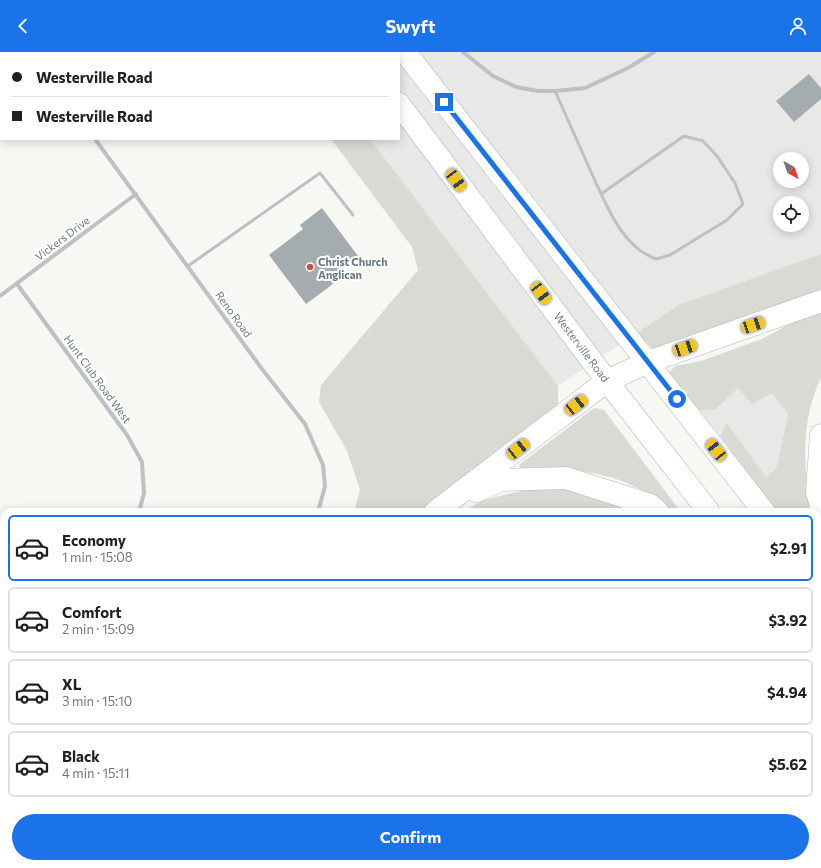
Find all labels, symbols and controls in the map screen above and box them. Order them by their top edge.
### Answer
icon: back [12,15,34,37]
text: Swyft [385,15,436,37]
icon: person [787,15,809,37]
text: Westerville Road [36,68,153,86]
route end [435,93,453,111]
text: Westerville Road [36,107,153,125]
north arrow [773,152,809,188]
map controls [773,152,809,232]
car [444,167,468,193]
button: locate [773,196,809,232]
street label: Vickers Drive [32,213,92,263]
place label: Christ Church Anglican [318,255,388,281]
marker: Christ Church Anglican [305,262,315,272]
car [529,280,553,306]
street label: Reno Road [213,289,255,339]
street label: Westerville Road [552,310,612,384]
car [740,315,766,335]
street label: Hunt Club Road West [62,332,135,426]
car [672,338,698,358]
route start [668,390,686,408]
car [563,393,589,417]
car [505,437,531,461]
car [704,437,728,463]
icon: car [14,530,50,566]
text: Economy [62,531,126,549]
text: $2.91 [770,539,807,557]
text: 1 min · 15:08 [62,549,133,565]
icon: car [14,602,50,638]
text: Comfort [62,603,122,621]
text: $3.92 [768,611,807,629]
text: 2 min · 15:09 [62,621,134,637]
icon: car [14,674,50,710]
text: XL [62,675,81,693]
text: $4.94 [767,683,807,701]
text: 3 min · 15:10 [62,693,132,709]
icon: car [14,746,50,782]
text: Black [62,747,100,765]
text: $5.62 [768,755,807,773]
text: 4 min · 15:11 [62,765,130,781]
button: Confirm [12,814,809,860]

